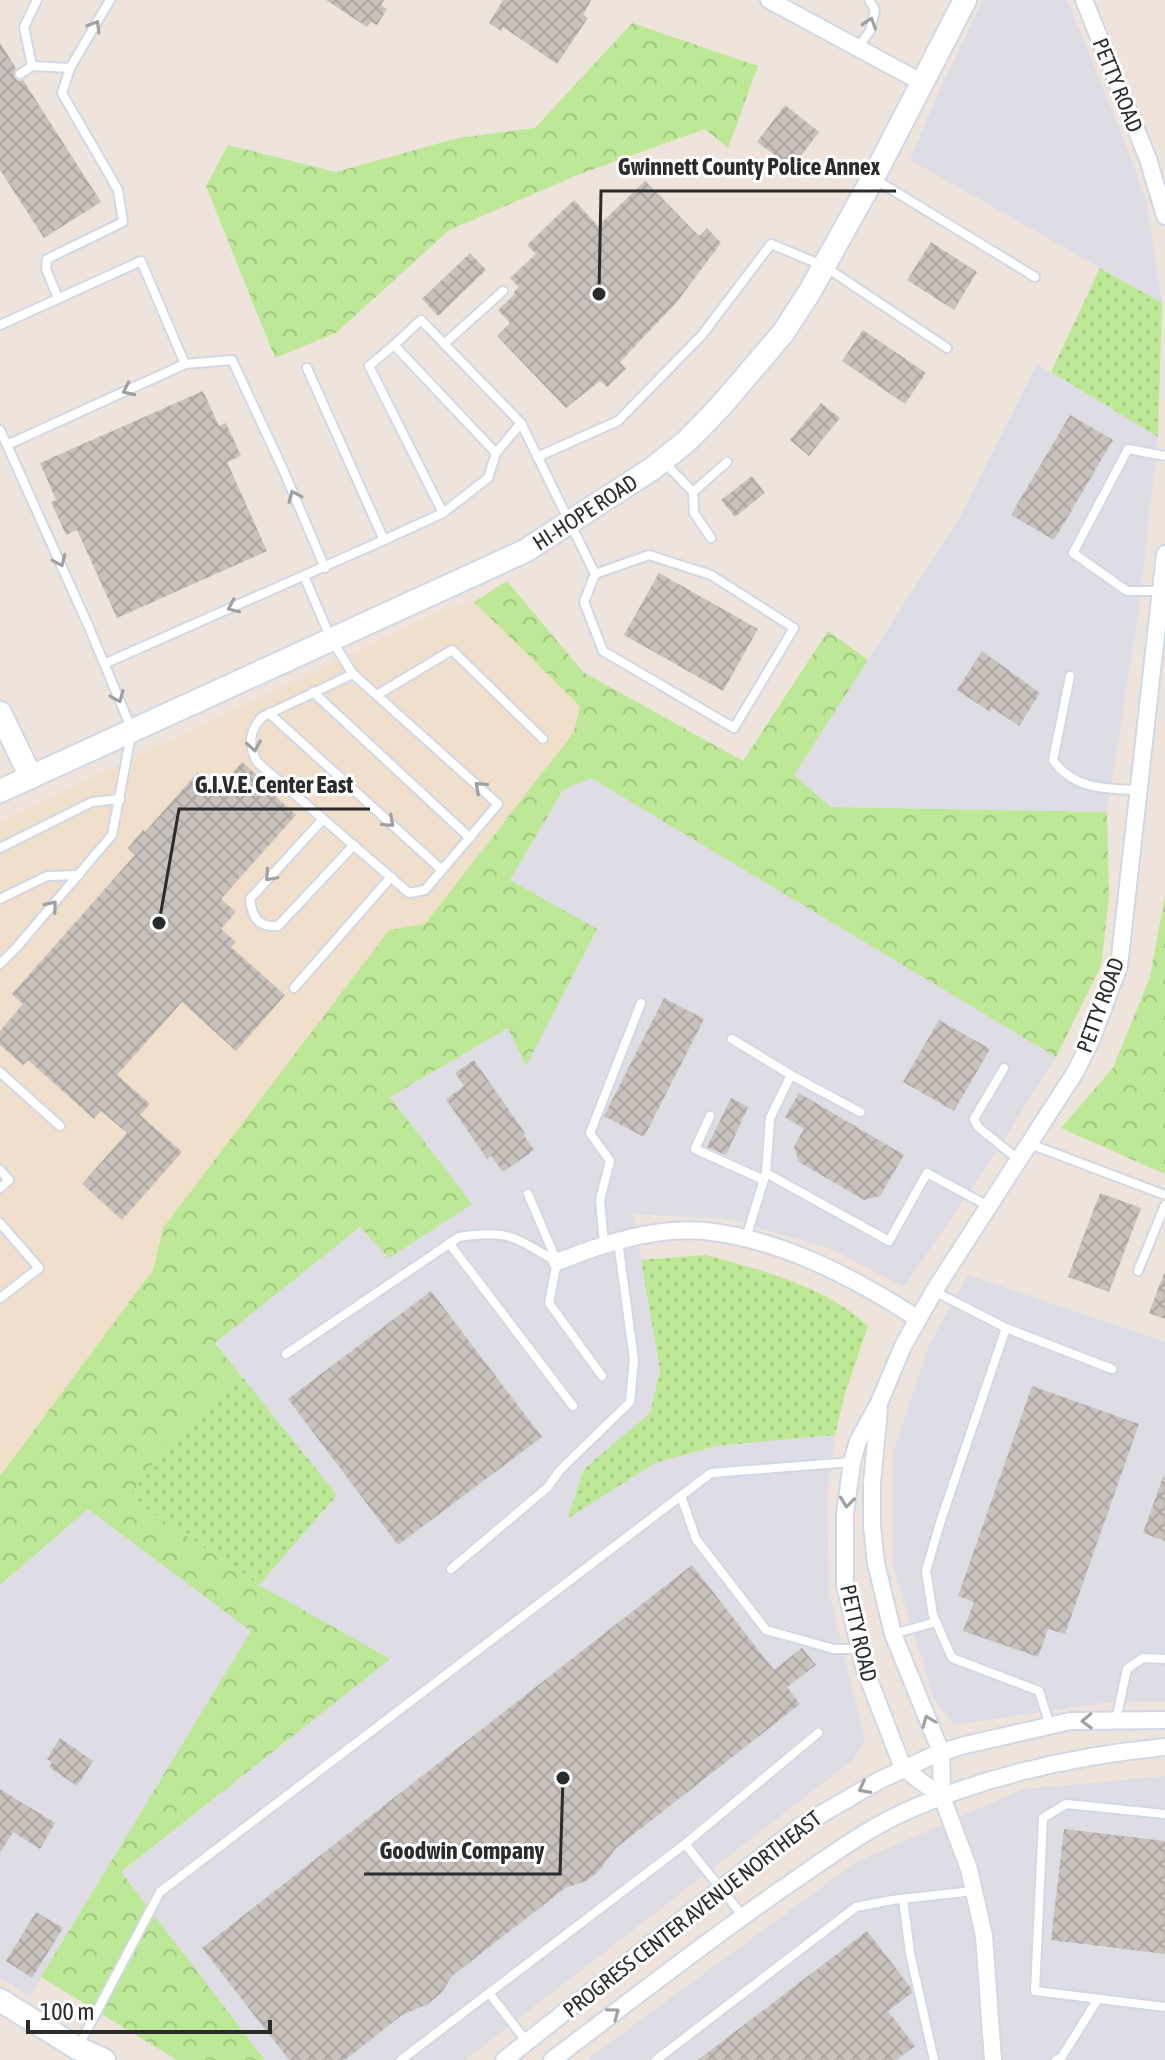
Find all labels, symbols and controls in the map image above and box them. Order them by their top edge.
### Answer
one-way arrow [861,17,877,31]
one-way arrow [85,20,101,35]
street label: PETTY ROAD [1087,34,1149,136]
callout: Gwinnett County Police Annex [601,143,896,191]
text: Gwinnett County Police Annex [618,153,880,180]
one-way arrow [121,380,136,396]
street label: HI-HOPE ROAD [528,469,642,555]
one-way arrow [288,490,304,504]
one-way arrow [50,553,66,568]
one-way arrow [227,598,241,614]
one-way arrow [108,689,124,703]
one-way arrow [245,739,262,752]
callout: G.I.V.E. Center East [179,761,370,809]
text: G.I.V.E. Center East [195,771,353,798]
one-way arrow [475,783,490,797]
one-way arrow [380,812,395,827]
one-way arrow [266,867,280,882]
one-way arrow [42,901,57,915]
street label: PETTY ROAD [1071,954,1129,1056]
one-way arrow [838,1496,855,1509]
street label: PETTY ROAD [835,1582,883,1684]
one-way arrow [1080,1712,1093,1730]
one-way arrow [921,1715,938,1729]
one-way arrow [857,1779,872,1794]
street label: PROGRESS CENTER AVENUE NORTHEAST [558,1805,827,2023]
callout: Goodwin Company [364,1826,560,1874]
text: Goodwin Company [380,1837,545,1864]
scale bar [28,1984,270,2034]
text: 100 m [40,1998,94,2025]
one-way arrow [606,2008,620,2022]

